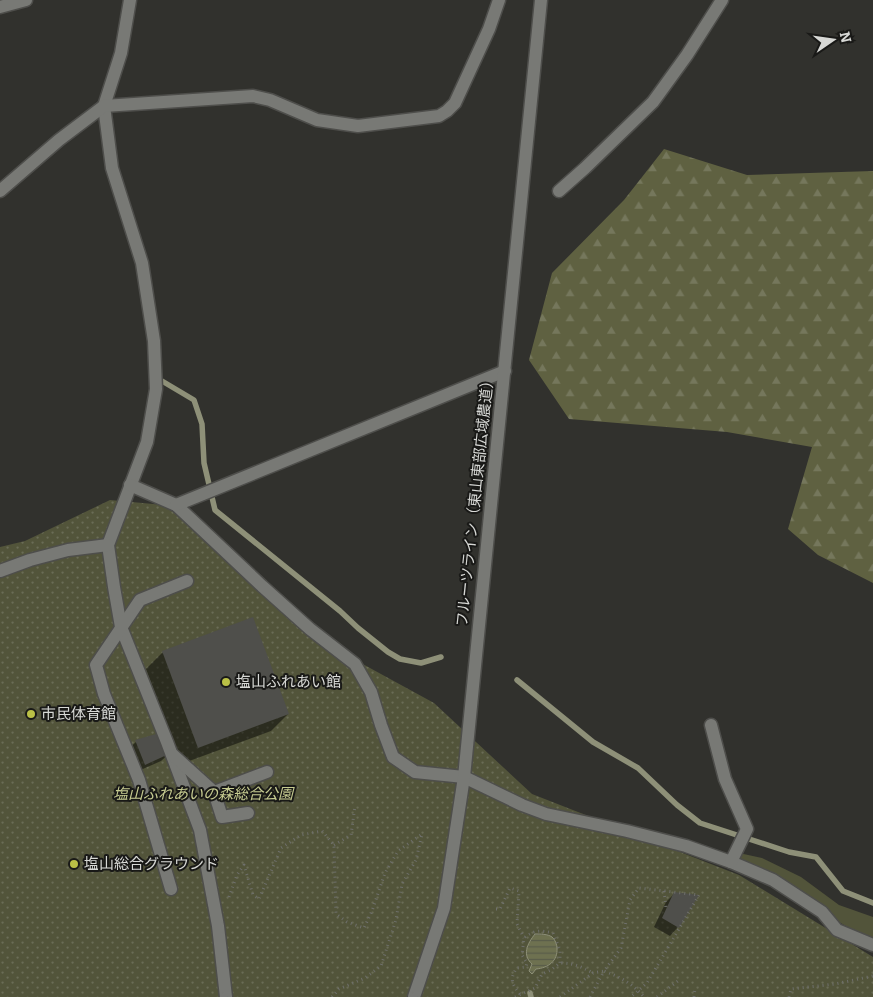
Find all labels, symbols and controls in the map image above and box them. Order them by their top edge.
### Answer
north arrow [808,15,858,65]
text: N [836,30,855,45]
street label: フルーツライン（東山東部広域農道） [453,372,497,628]
place label: 塩山ふれあい館 [236,673,341,691]
marker: 塩山ふれあい館 [220,676,232,688]
place label: 市民体育館 [41,705,116,723]
marker: 市民体育館 [25,708,37,720]
park label: 塩山ふれあいの森総合公園 [113,785,295,803]
place label: 塩山総合グラウンド [84,855,219,873]
marker: 塩山総合グラウンド [68,858,80,870]

